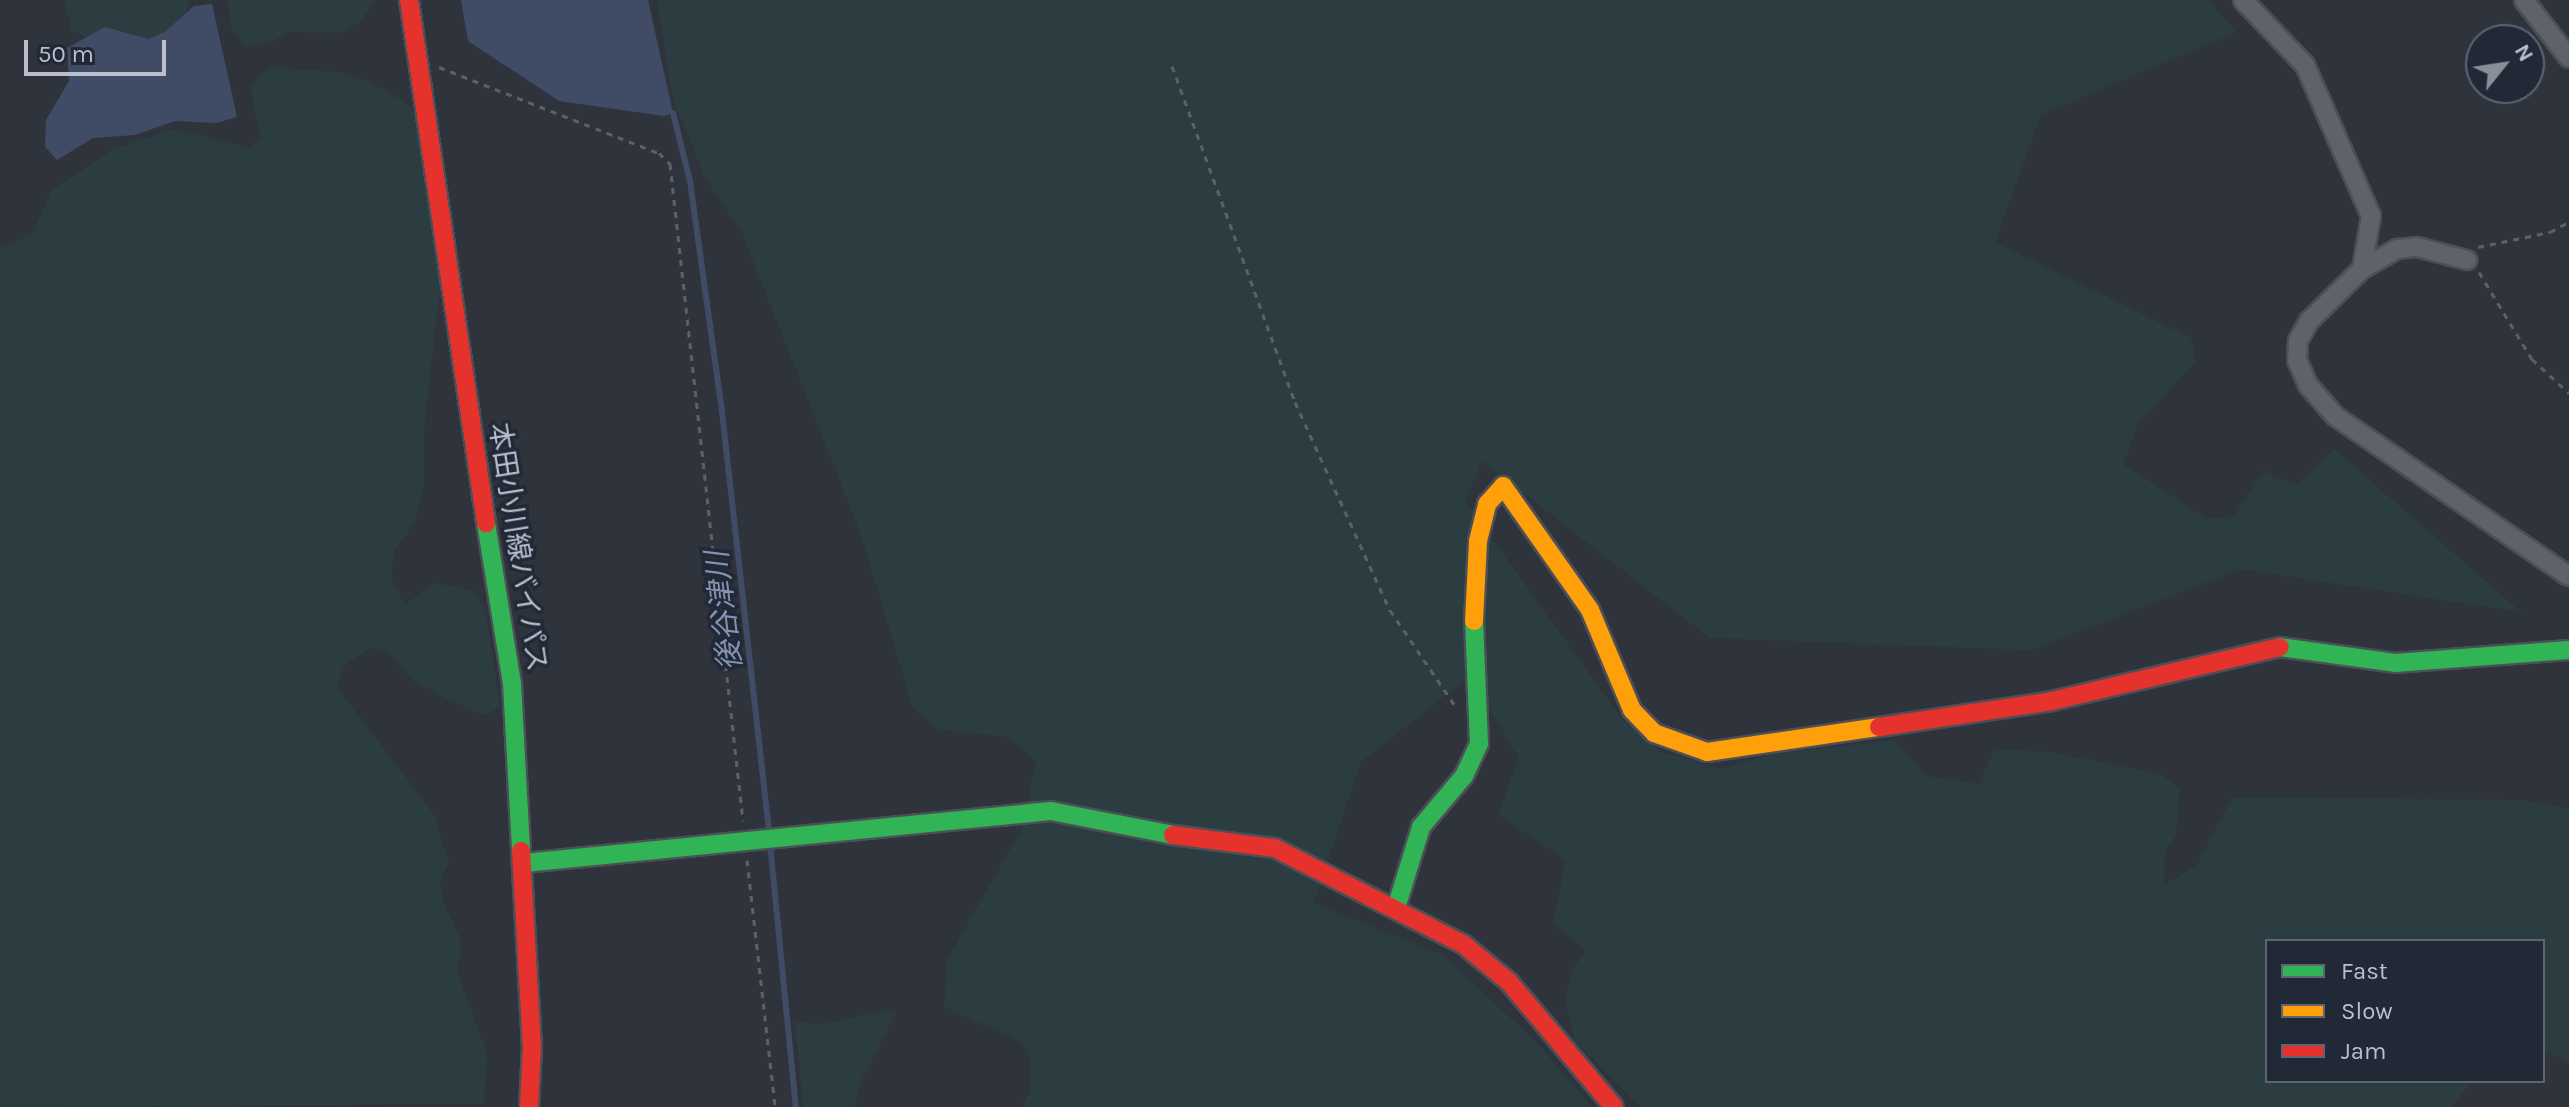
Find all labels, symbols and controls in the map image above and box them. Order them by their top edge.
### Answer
scale bar [28,24,170,74]
north arrow [2465,24,2545,104]
text: 50 m [38,40,94,68]
text: N [2509,40,2539,66]
street label: 本田小川線バイパス [482,420,554,674]
water label: 後谷津川 [699,549,749,673]
legend [2265,939,2545,1083]
text: Fast [2341,957,2388,985]
text: Slow [2341,997,2393,1025]
text: Jam [2341,1037,2386,1065]

